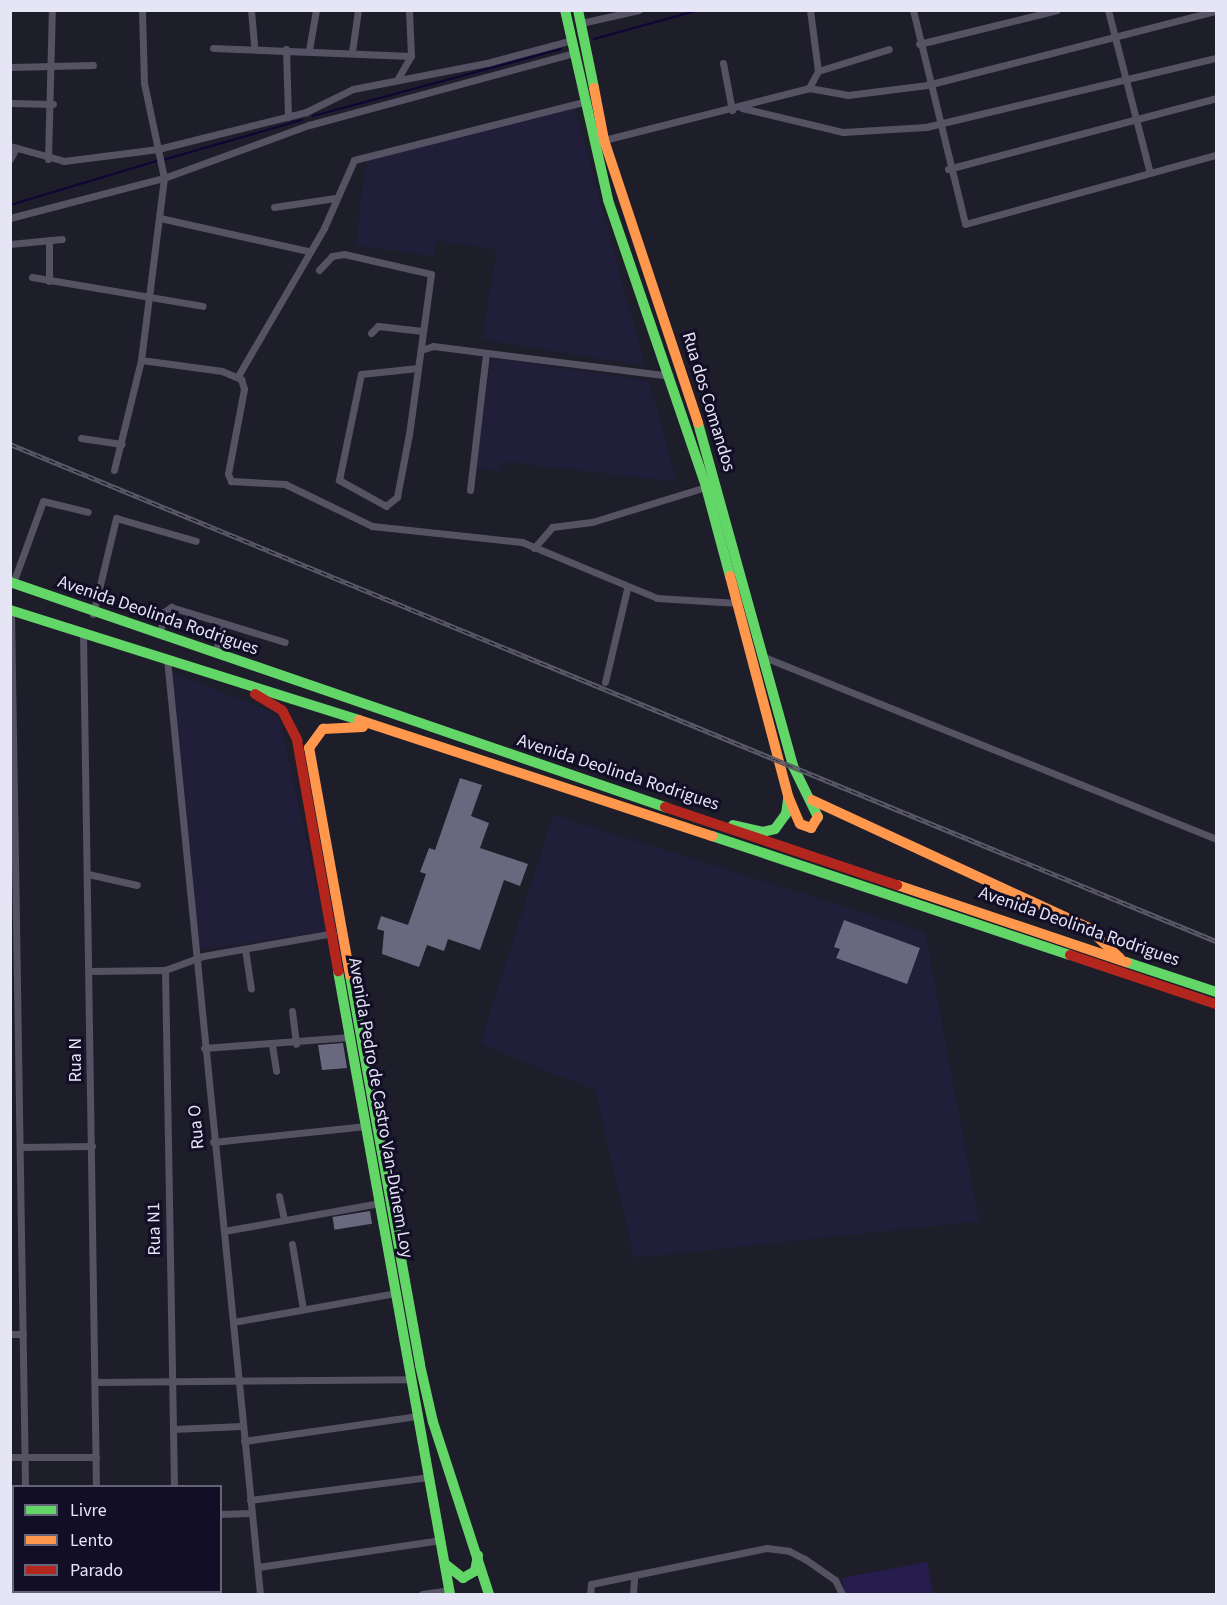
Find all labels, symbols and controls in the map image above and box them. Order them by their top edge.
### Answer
street label: Rua dos Comandos [677,330,739,474]
street label: Avenida Deolinda Rodrigues [55,571,261,661]
street label: Avenida Deolinda Rodrigues [514,730,722,816]
street label: Avenida Deolinda Rodrigues [976,882,1182,972]
street label: Avenida Pedro de Castro Van-Dúnem Loy [343,956,417,1260]
street label: Rua N [65,1038,87,1082]
street label: Rua O [184,1104,210,1150]
street label: Rua N1 [144,1202,166,1256]
legend [12,1485,222,1593]
text: Livre [70,1498,107,1523]
text: Lento [70,1528,113,1553]
text: Parado [70,1558,123,1583]

